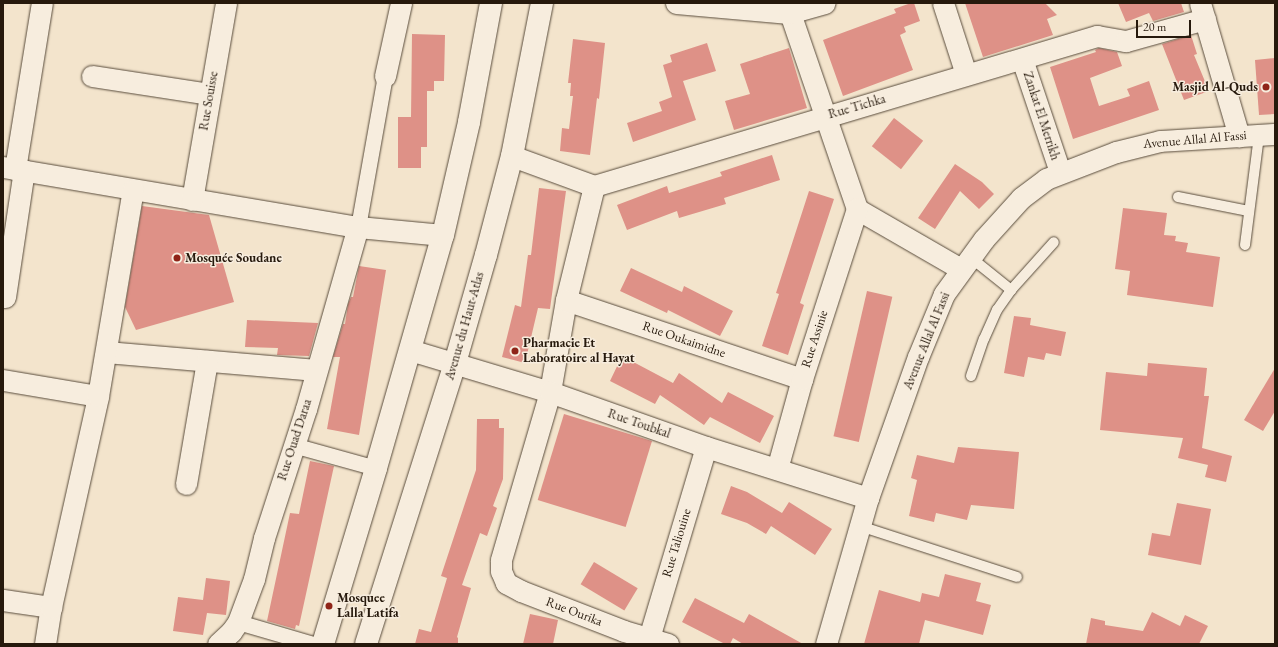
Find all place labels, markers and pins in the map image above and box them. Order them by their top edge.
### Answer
place label: Masjid Al-Quds [1172,79,1258,95]
marker: Masjid Al-Quds [1261,82,1271,92]
place label: Mosquée Soudane [185,250,282,266]
marker: Mosquée Soudane [172,253,182,263]
place label: Pharmacie Et Laboratoire al Hayat [523,336,635,367]
marker: Pharmacie Et Laboratoire al Hayat [510,346,520,356]
place label: Mosquee Lalla Latifa [337,591,399,622]
marker: Mosquee Lalla Latifa [324,601,334,611]

